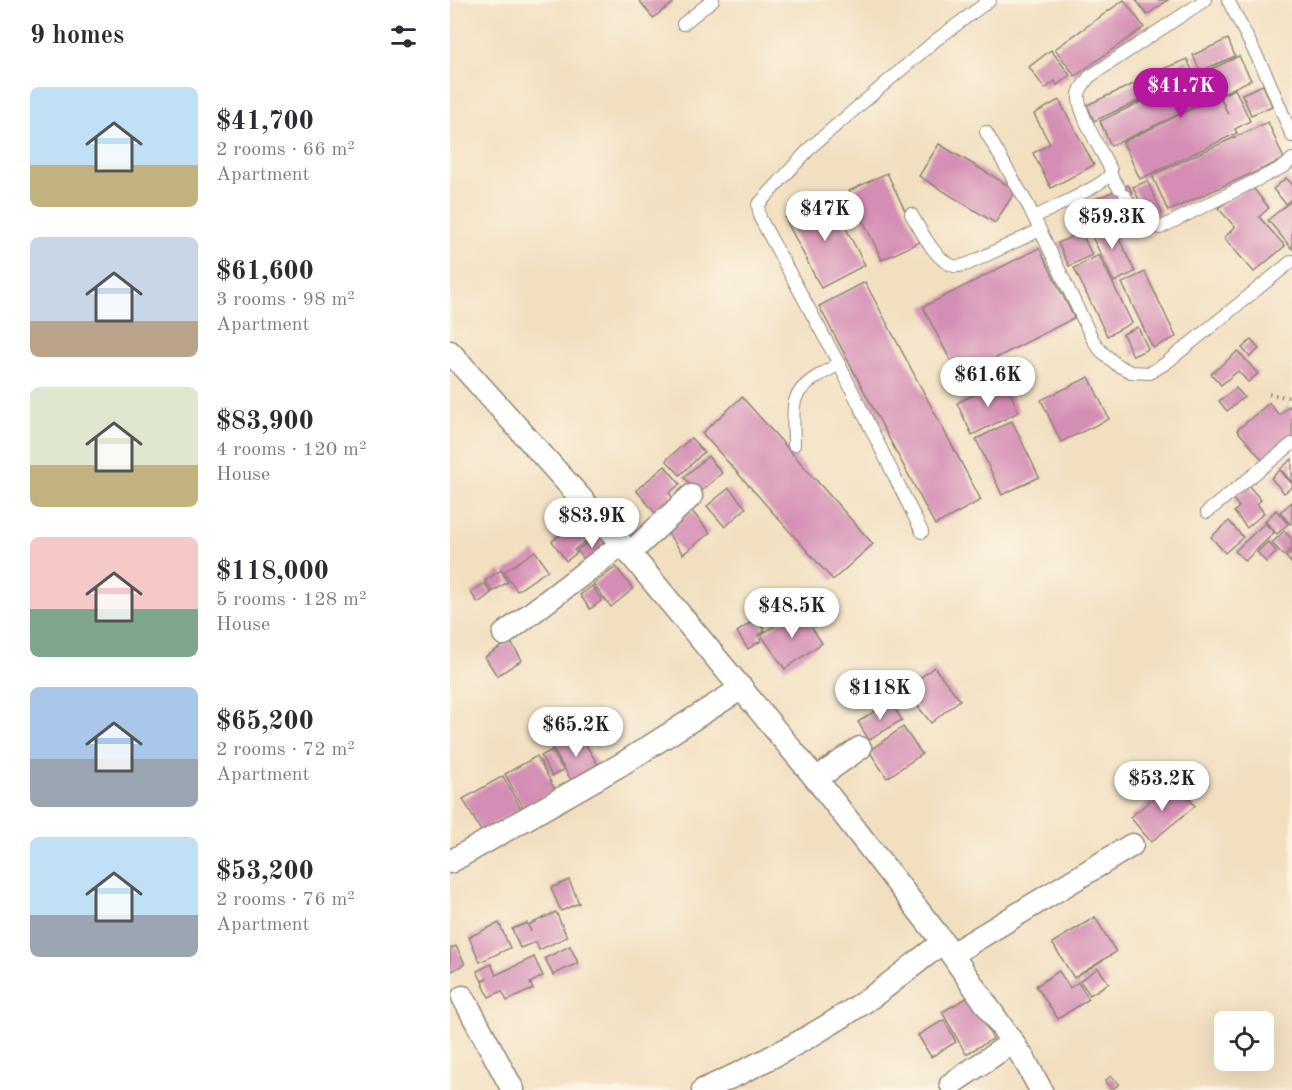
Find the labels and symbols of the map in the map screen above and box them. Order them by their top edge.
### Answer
pin: $41.7K [1132,68,1230,119]
pin: $47K [789,191,861,242]
pin: $59.3K [1063,199,1161,250]
pin: $61.6K [939,357,1037,408]
pin: $83.9K [543,498,641,549]
pin: $48.5K [743,588,841,639]
pin: $118K [838,670,922,721]
pin: $65.2K [527,707,625,758]
pin: $53.2K [1113,761,1211,812]

